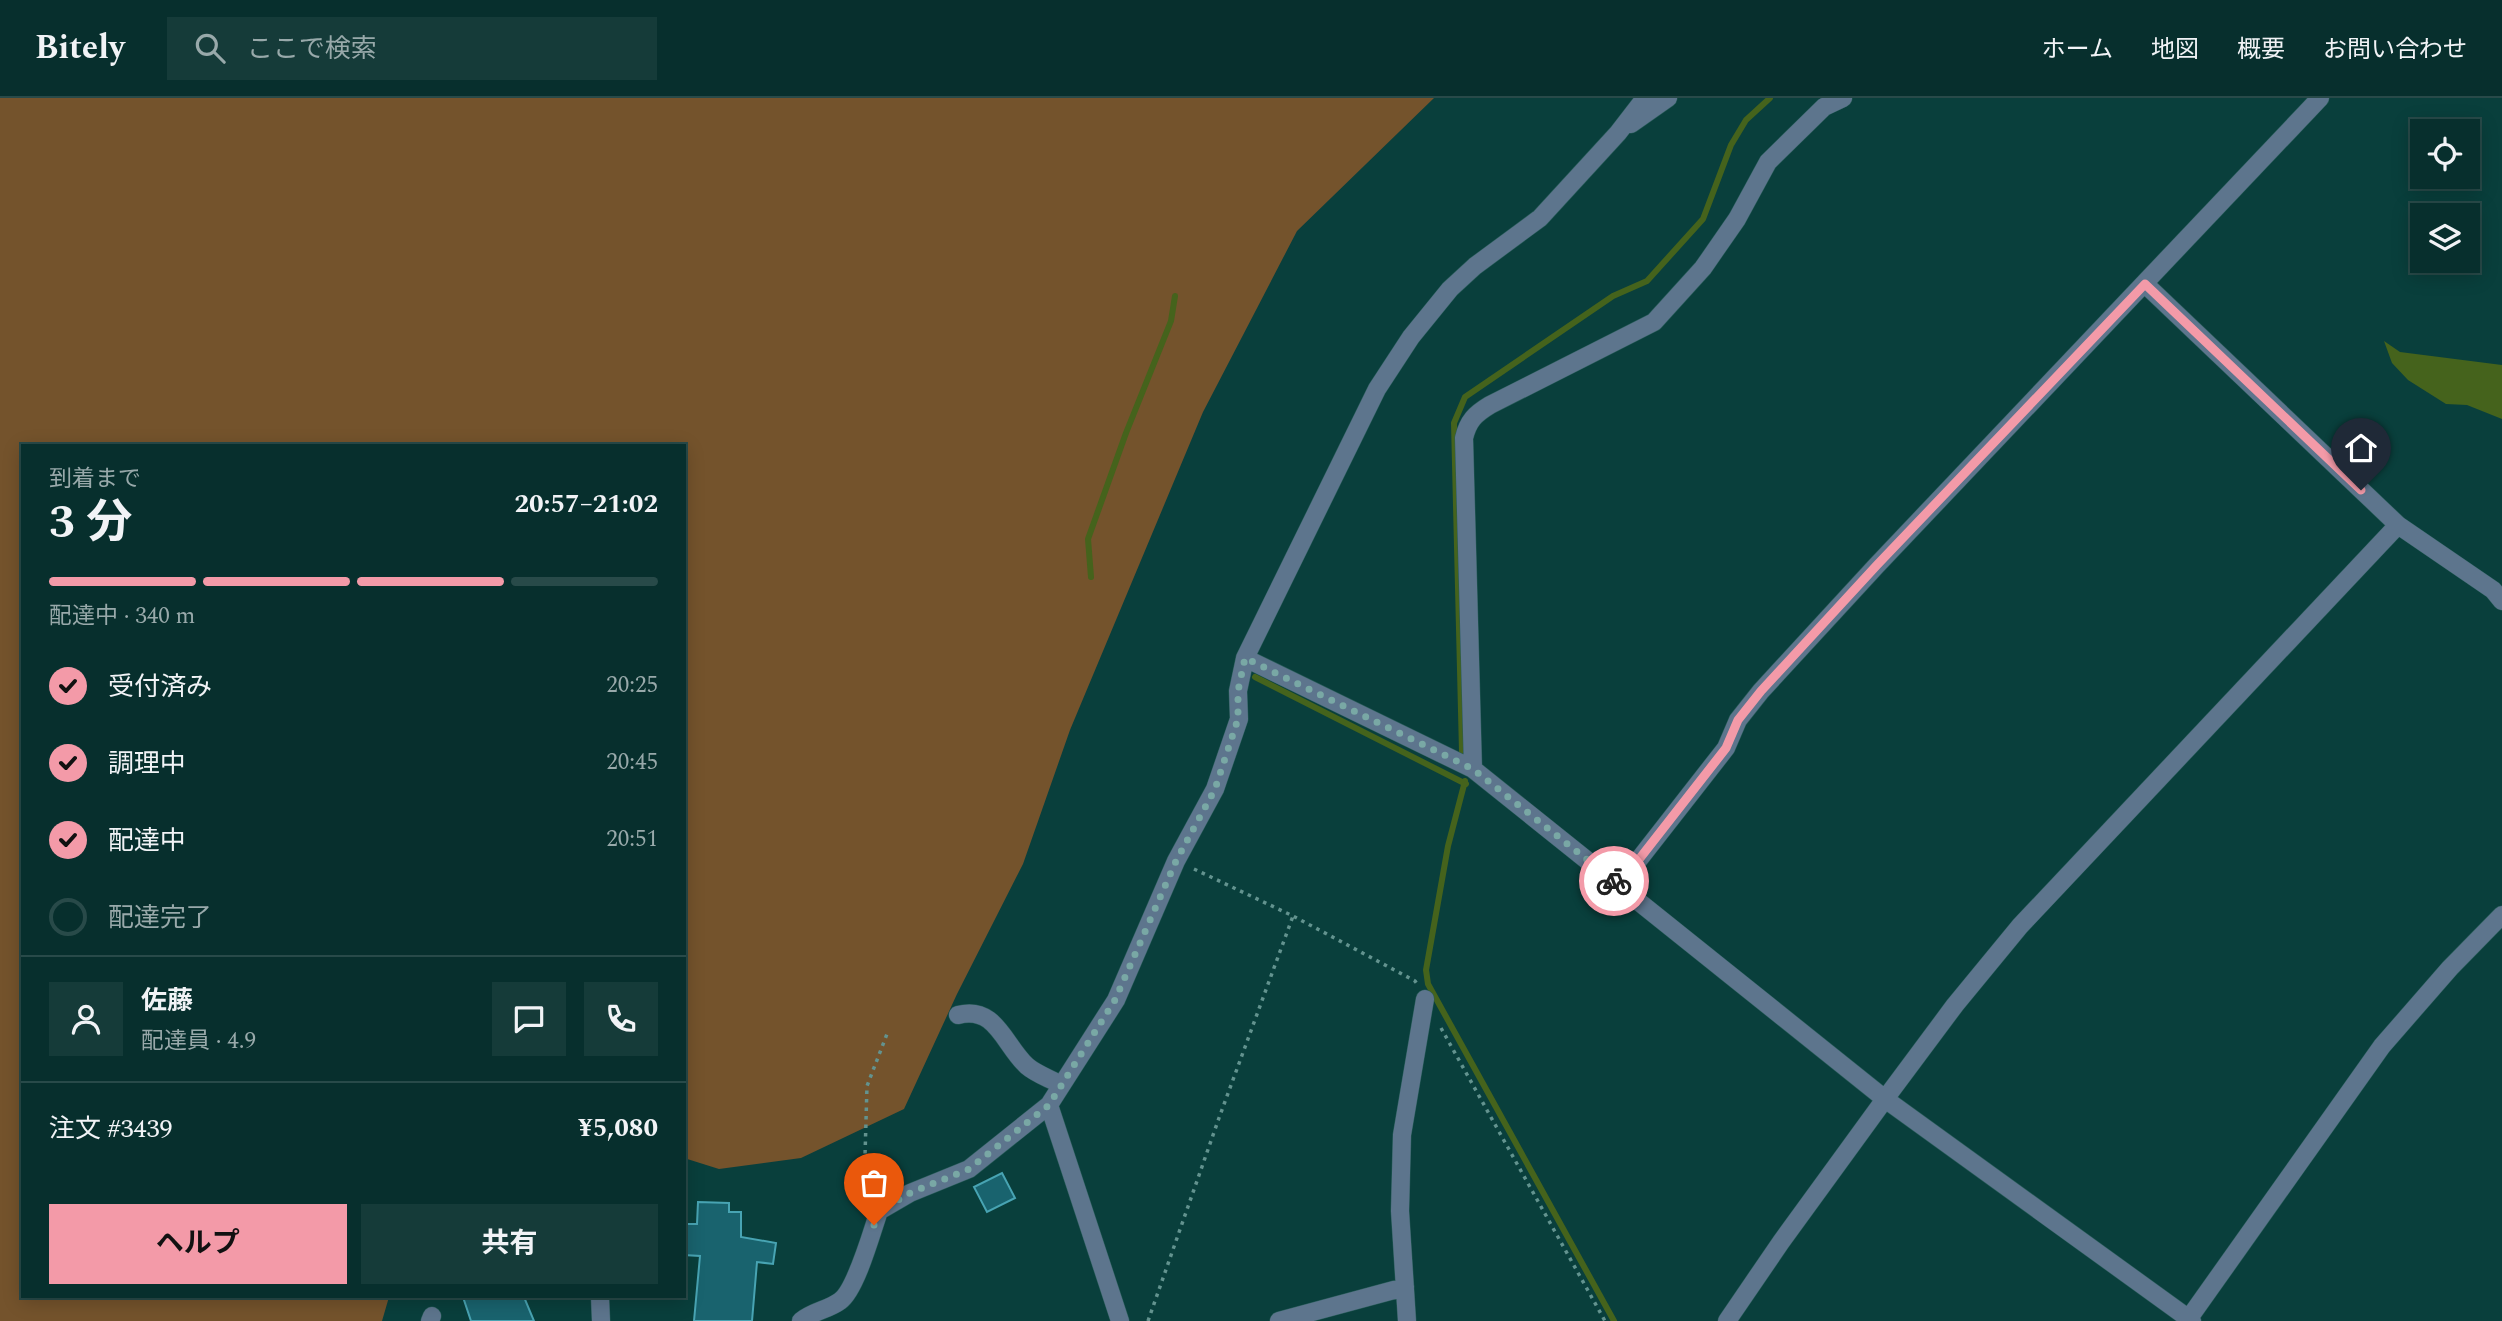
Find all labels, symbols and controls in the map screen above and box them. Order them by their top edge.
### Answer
search box [167,17,657,80]
text: Bitely [35,23,125,73]
icon: search [191,29,229,67]
text: ここで検索 [247,29,377,69]
text: ホーム [2042,32,2113,68]
text: 地図 [2151,32,2199,68]
text: 概要 [2237,32,2285,68]
text: お問い合わせ [2323,32,2467,68]
map controls [2410,119,2480,273]
button: locate [2410,119,2480,189]
button: layers [2410,203,2480,273]
pin [2331,418,2391,490]
icon: home [2342,429,2380,467]
text: 到着まで [49,462,141,497]
text: 20:57–21:02 [514,484,658,524]
text: 3 分 [49,488,132,558]
text: 配達中 · 340 m [49,599,195,634]
icon: check [49,667,87,705]
text: 受付済み [108,667,212,707]
text: 20:25 [606,668,658,703]
icon: check [49,744,87,782]
text: 調理中 [108,744,186,784]
text: 20:45 [606,745,658,780]
icon: check [49,821,87,859]
text: 配達中 [108,821,186,861]
text: 20:51 [606,822,658,857]
courier [1579,846,1649,916]
icon: bike [1595,862,1633,900]
text: 配達完了 [108,898,212,938]
text: 佐藤 [141,981,193,1021]
button: person [49,982,123,1056]
button: chat [492,982,566,1056]
button: phone [584,982,658,1056]
text: 配達員 · 4.9 [141,1024,256,1059]
text: ¥5,080 [578,1108,658,1148]
text: 注文 #3439 [49,1109,173,1149]
pin [844,1153,904,1225]
icon: bag [855,1164,893,1202]
button: ヘルプ [49,1204,347,1284]
button: 共有 [361,1204,658,1284]

